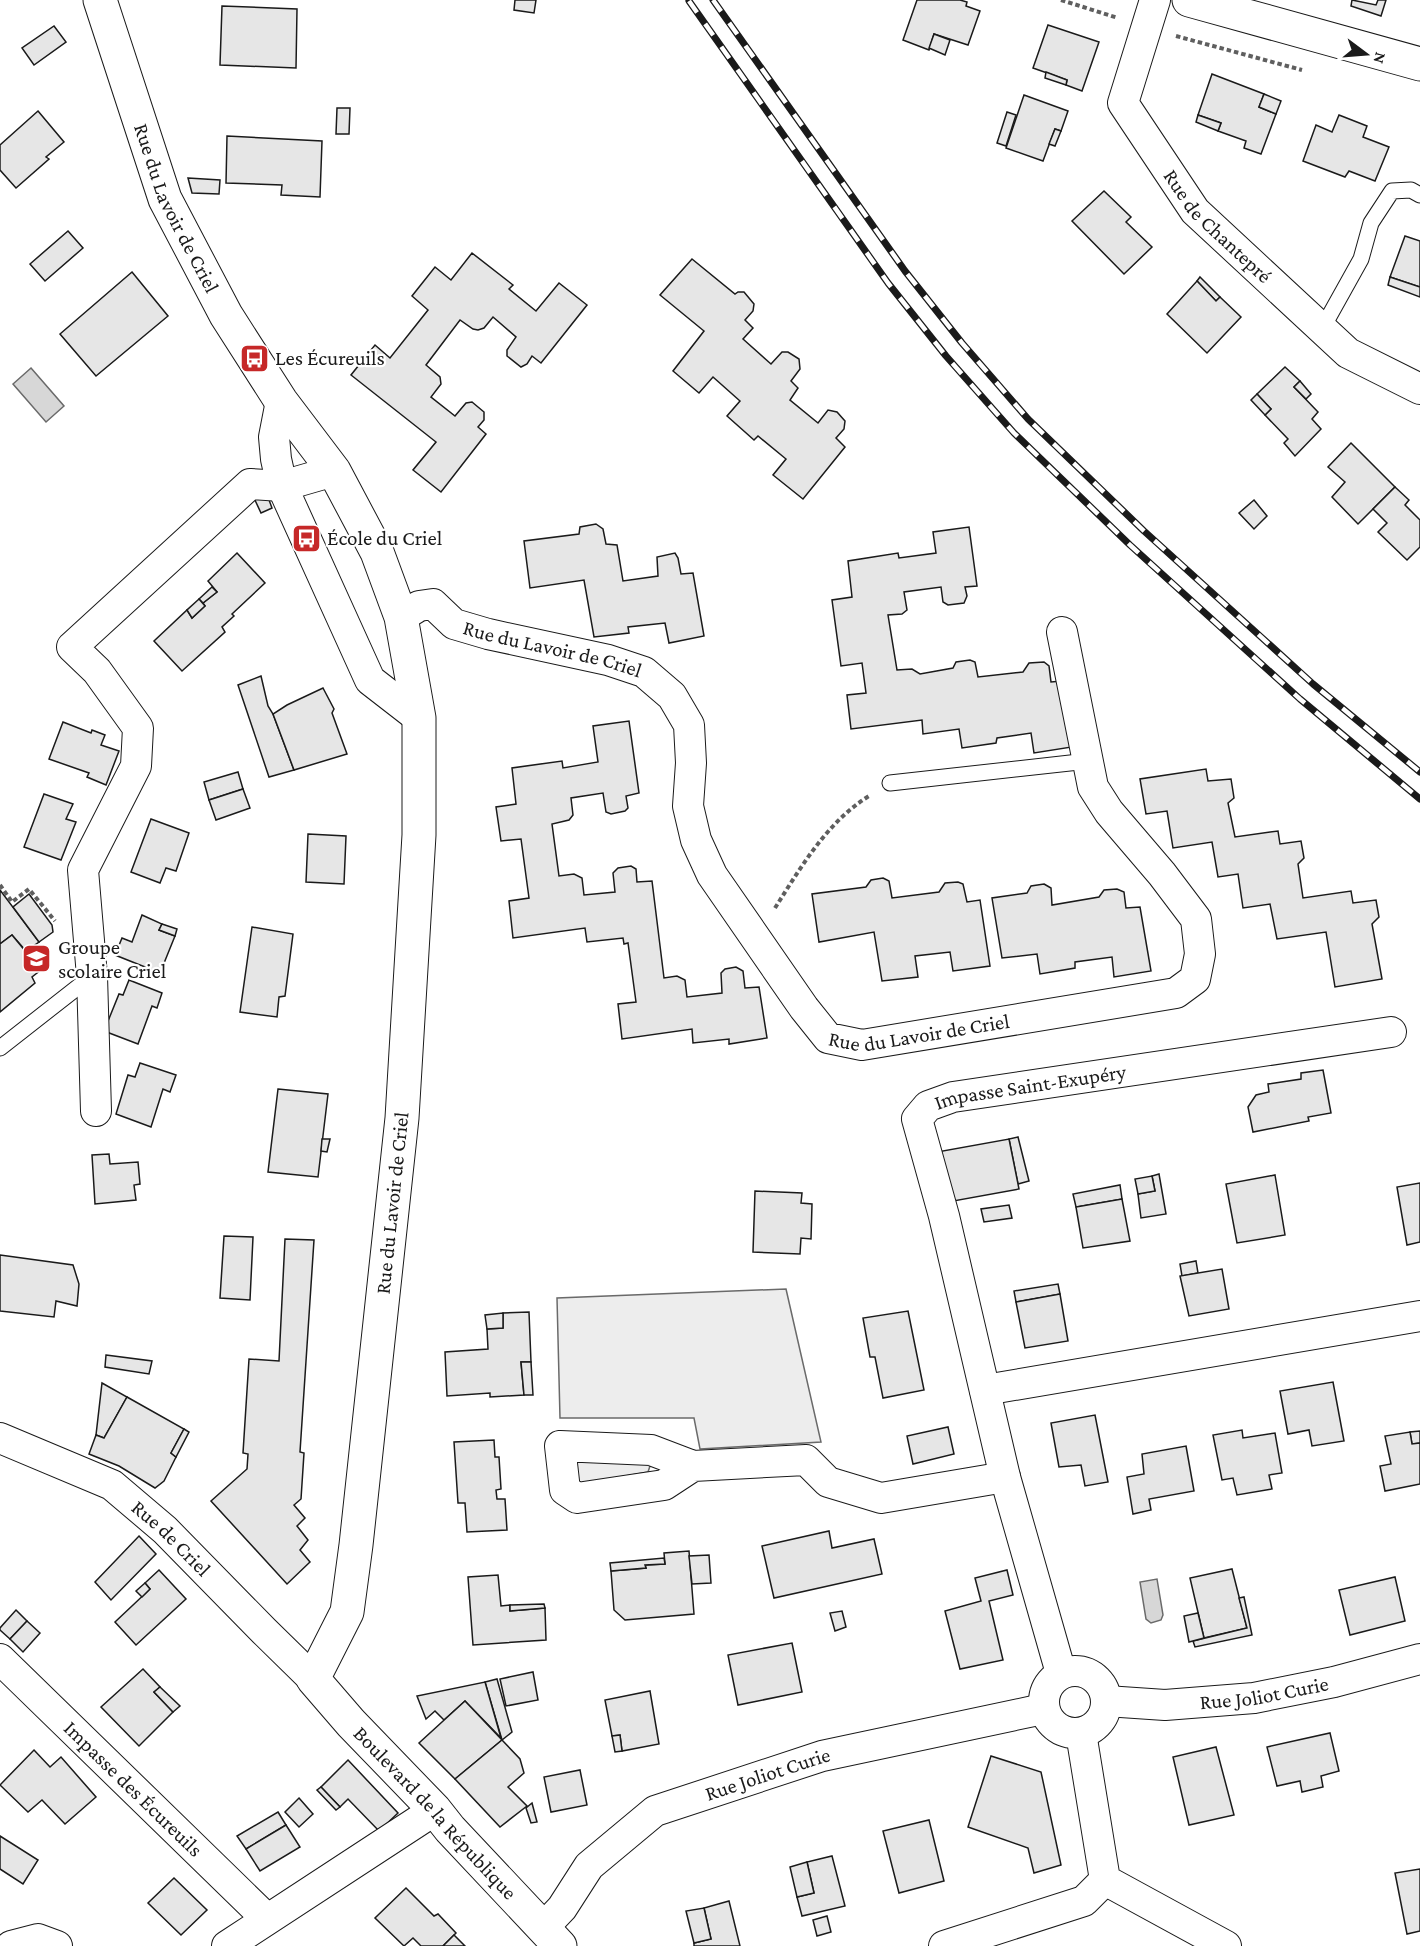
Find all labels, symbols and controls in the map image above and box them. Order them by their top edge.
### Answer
north arrow [1336,24,1396,84]
text: N [1370,50,1390,66]
street label: Rue du Lavoir de Criel [129,120,224,297]
street label: Rue de Chantepré [1159,165,1277,288]
bus stop icon: Les Écureuils [238,342,270,374]
place label: Les Écureuils [275,346,385,370]
bus stop icon: École du Criel [290,522,322,554]
place label: École du Criel [327,526,442,550]
street label: Rue du Lavoir de Criel [460,615,645,682]
place label: Groupe scolaire Criel [58,935,166,983]
school or university icon: Groupe scolaire Criel [21,943,53,975]
street label: Rue du Lavoir de Criel [826,1009,1011,1057]
street label: Impasse Saint-Exupéry [931,1059,1128,1115]
street label: Rue du Lavoir de Criel [370,1111,414,1295]
street label: Rue de Criel [127,1495,216,1581]
street label: Rue Joliot Curie [1199,1671,1331,1714]
street label: Impasse des Écureuils [59,1716,208,1862]
street label: Boulevard de la République [349,1721,522,1904]
street label: Rue Joliot Curie [702,1743,832,1806]

